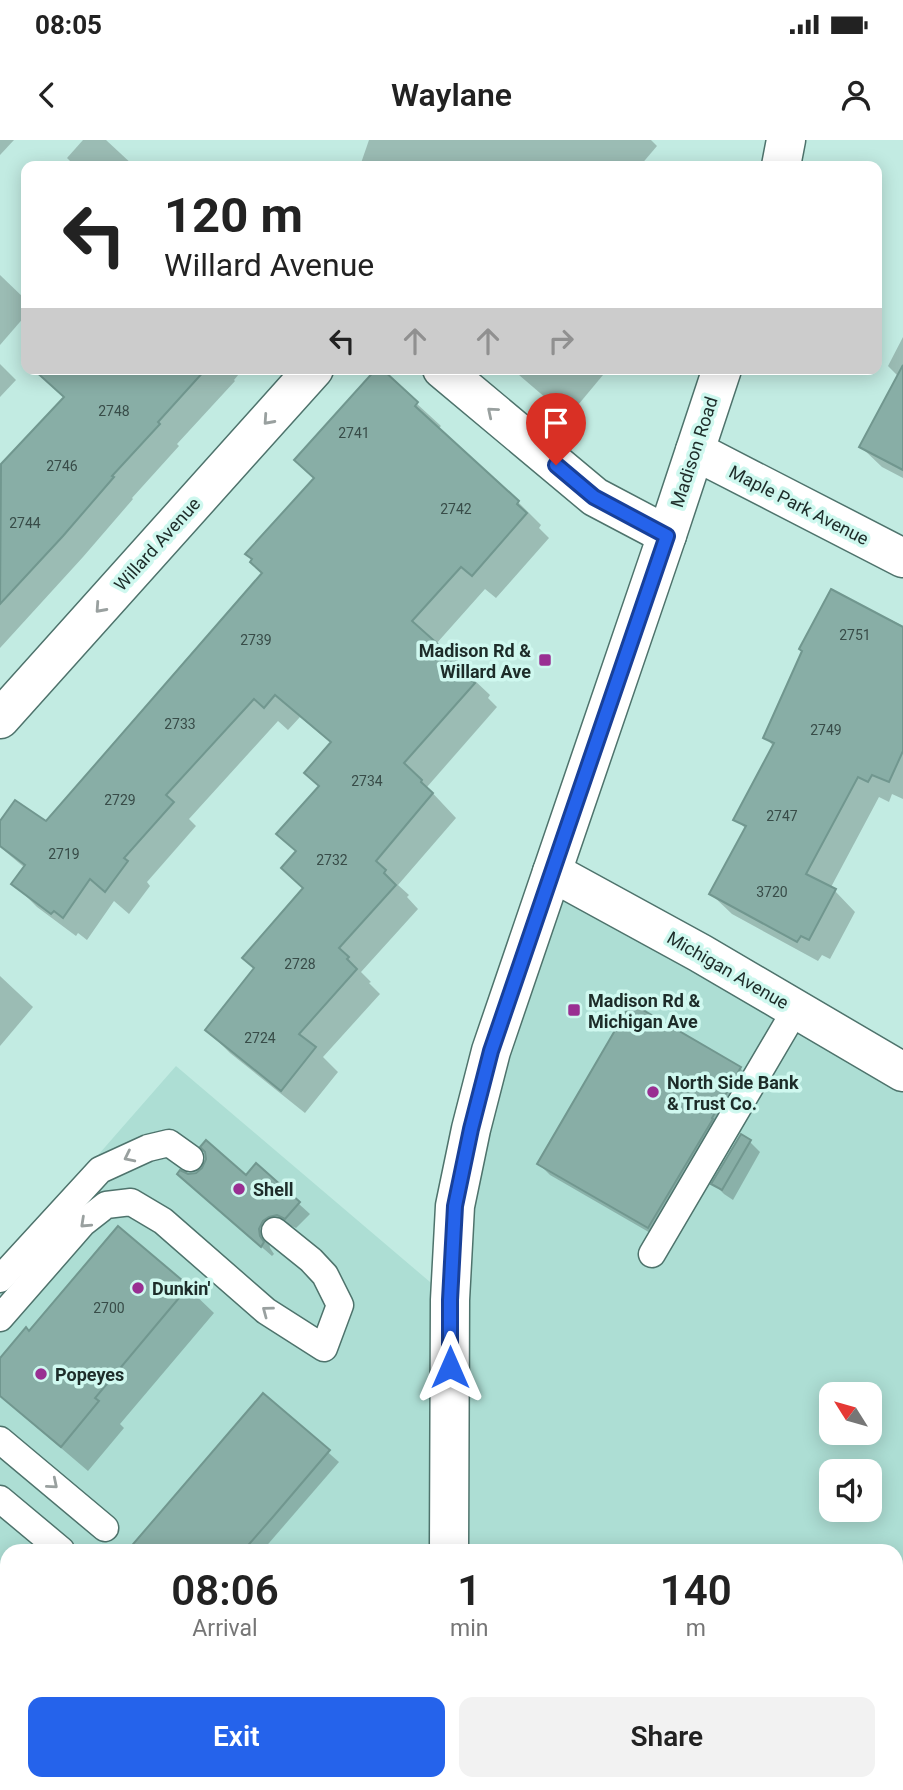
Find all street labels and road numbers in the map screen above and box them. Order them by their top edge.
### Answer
street label: Madison Road [666,394,722,510]
street label: Maple Park Avenue [726,461,872,549]
street label: Willard Avenue [110,493,204,595]
street label: Michigan Avenue [663,927,793,1013]

